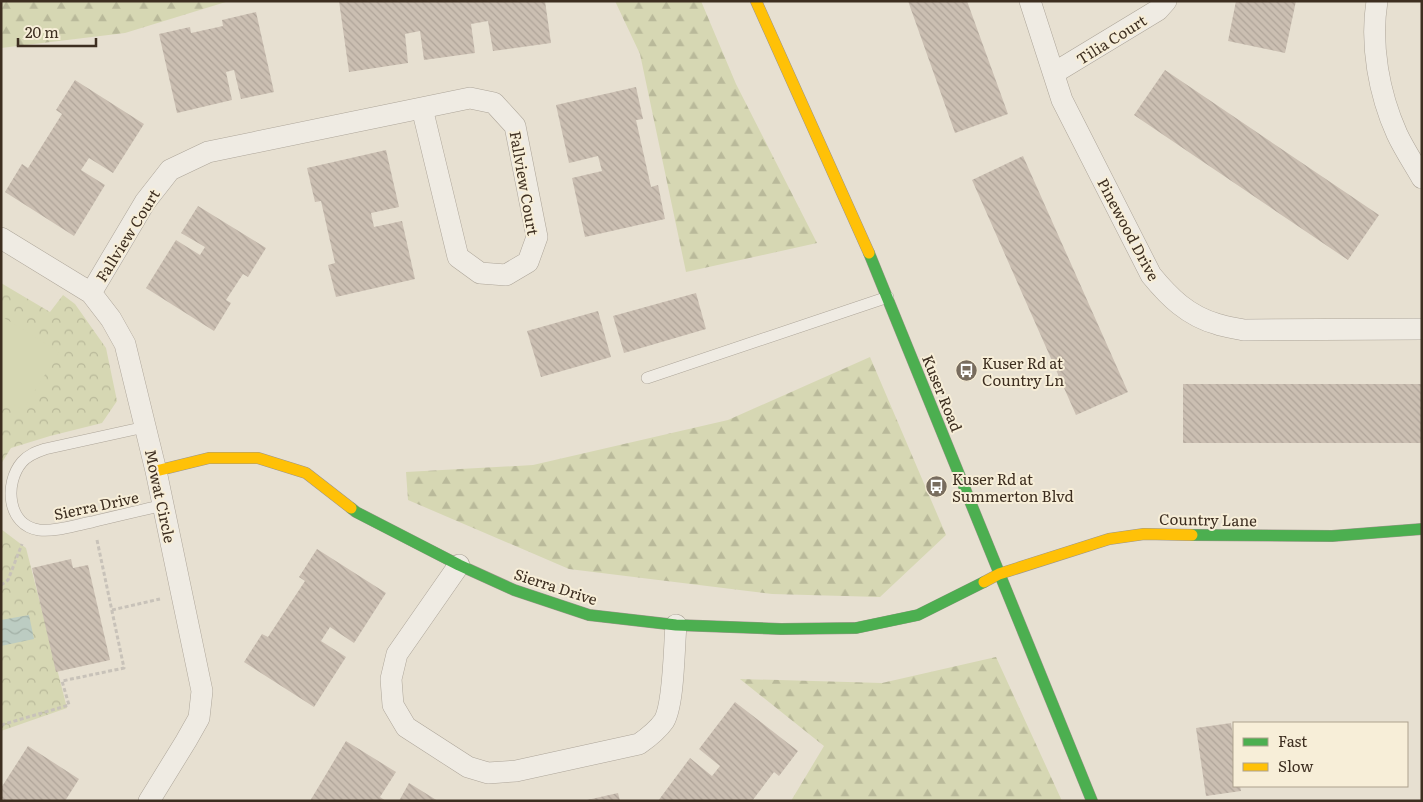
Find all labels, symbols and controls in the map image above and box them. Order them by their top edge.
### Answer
street label: Tilia Court [1071,8,1151,70]
scale bar [18,15,95,47]
text: 20 m [25,20,59,43]
street label: Fallview Court [505,129,545,237]
street label: Pinewood Drive [1092,174,1166,285]
street label: Fallview Court [89,184,165,286]
street label: Kuser Road [917,351,969,435]
place label: Kuser Rd at Country Ln [982,351,1064,391]
bus stop icon: Kuser Rd at Country Ln [954,359,978,383]
street label: Mowat Circle [140,447,182,545]
place label: Kuser Rd at Summerton Blvd [952,467,1074,507]
bus stop icon: Kuser Rd at Summerton Blvd [924,475,948,499]
street label: Sierra Drive [51,485,141,525]
street label: Country Lane [1159,507,1257,531]
street label: Sierra Drive [511,562,601,610]
legend [1233,722,1408,787]
text: Fast [1278,729,1307,752]
text: Slow [1278,754,1313,777]

